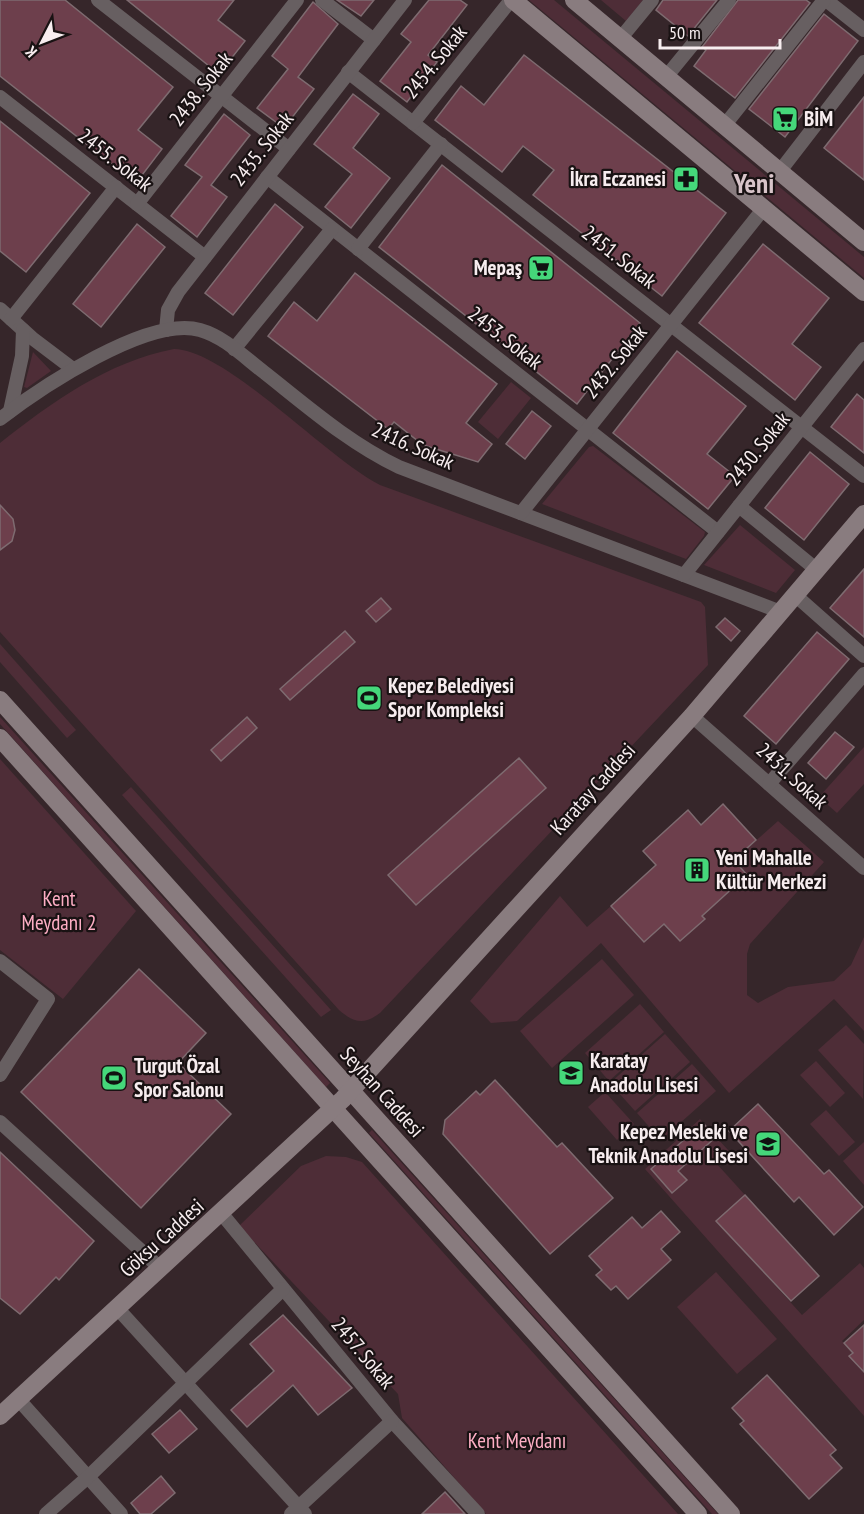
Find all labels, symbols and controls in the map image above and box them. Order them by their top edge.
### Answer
north arrow [12,12,72,72]
scale bar [660,12,780,50]
street label: 2454. Sokak [397,19,473,104]
text: 50 m [669,21,701,44]
text: K [20,42,41,62]
street label: 2438. Sokak [163,46,238,131]
supermarket icon: BİM [770,104,800,134]
place label: BİM [804,105,833,132]
street label: 2435. Sokak [224,106,299,191]
street label: 2455. Sokak [73,122,158,197]
pharmacy icon: İkra Eczanesi [671,164,701,194]
place label: İkra Eczanesi [570,165,666,192]
district label: Yeni [733,166,774,200]
street label: 2451. Sokak [577,219,662,294]
supermarket icon: Mepaş [526,253,556,283]
place label: Mepaş [474,254,522,281]
street label: 2453. Sokak [463,300,548,375]
street label: 2432. Sokak [577,319,653,404]
street label: 2430. Sokak [720,406,796,491]
street label: 2416. Sokak [368,415,459,476]
place label: Kepez Belediyesi Spor Kompleksi [388,672,514,723]
sports icon: Kepez Belediyesi Spor Kompleksi [354,683,384,713]
street label: 2431. Sokak [751,736,834,815]
street label: Karatay Caddesi [544,737,641,840]
place label: Yeni Mahalle Kültür Merkezi [715,844,827,895]
building icon: Yeni Mahalle Kültür Merkezi [682,855,712,885]
park label: Kent Meydanı 2 [22,885,96,936]
street label: Seyhan Caddesi [335,1041,430,1143]
place label: Karatay Anadolu Lisesi [589,1047,698,1098]
place label: Turgut Özal Spor Salonu [134,1052,224,1103]
school or university icon: Karatay Anadolu Lisesi [556,1058,586,1088]
sports icon: Turgut Özal Spor Salonu [99,1063,129,1093]
place label: Kepez Mesleki ve Teknik Anadolu Lisesi [589,1118,748,1169]
school or university icon: Kepez Mesleki ve Teknik Anadolu Lisesi [753,1129,783,1159]
street label: Göksu Caddesi [114,1193,210,1283]
street label: 2457. Sokak [326,1311,401,1394]
park label: Kent Meydanı [468,1427,566,1454]

